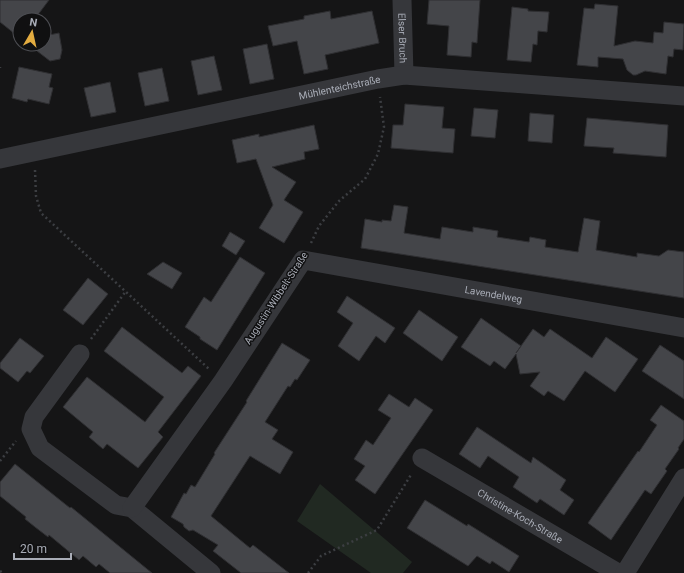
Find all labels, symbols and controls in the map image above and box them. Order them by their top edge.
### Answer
north arrow [12,12,52,52]
street label: Elser Bruch [397,13,409,63]
text: N [29,16,39,30]
street label: Mühlenteichstraße [298,73,381,101]
street label: Augustin-Wibbelt-Straße [242,250,310,346]
street label: Lavendelweg [464,284,523,305]
street label: Christine-Koch-Straße [476,486,565,545]
scale bar [14,535,71,561]
text: 20 m [20,542,47,556]

